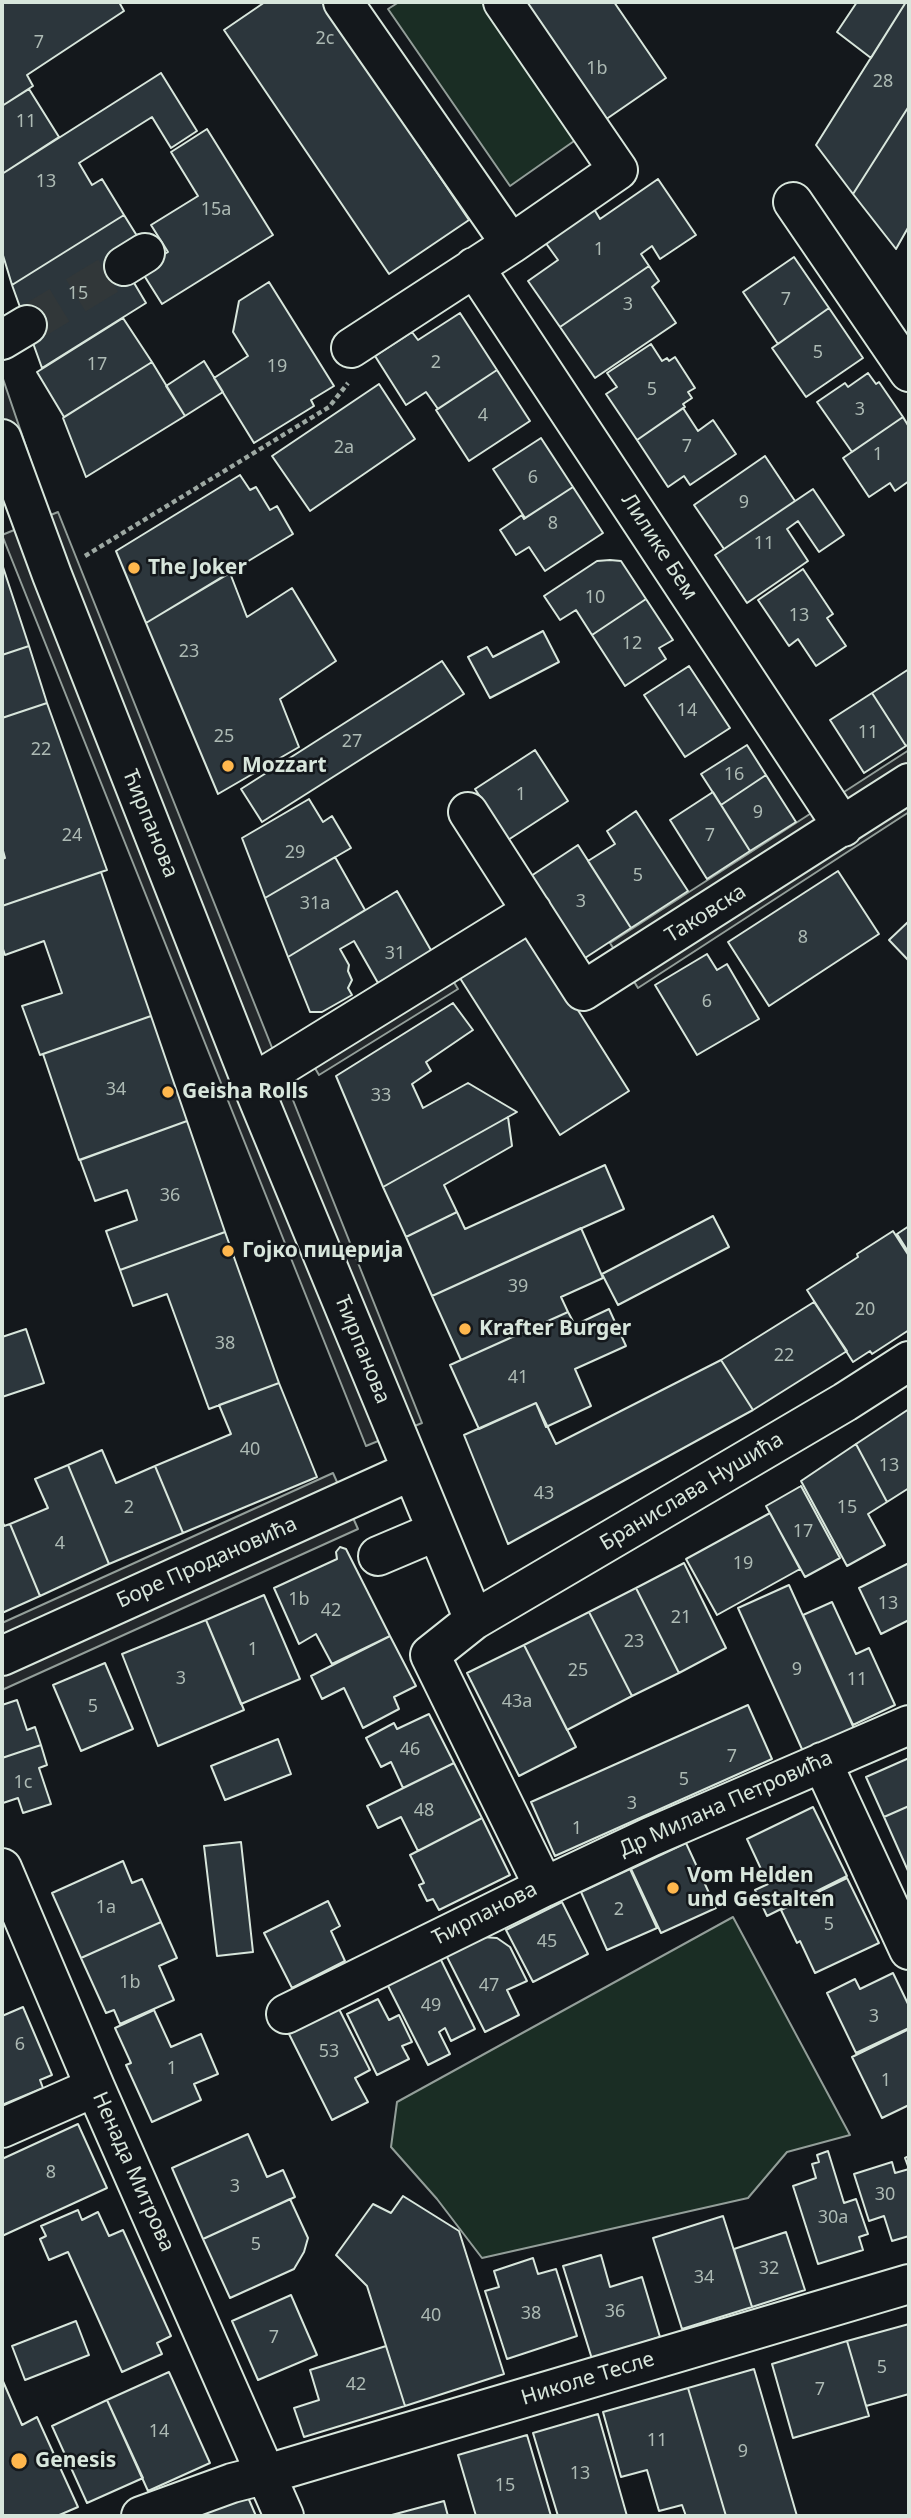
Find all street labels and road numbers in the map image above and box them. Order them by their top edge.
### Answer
street label: Лилике Бем [615,489,703,605]
street label: Ћирпанова [117,766,183,882]
street label: Таковска [661,879,751,949]
street label: Ћирпанова [329,1292,395,1408]
street label: Бранислава Нушића [596,1427,788,1557]
street label: Боре Продановића [113,1512,301,1614]
street label: Др Милана Петровића [615,1746,837,1862]
street label: Ћирпанова [428,1877,542,1951]
street label: Ненада Митрова [86,2088,180,2256]
street label: Николе Тесле [518,2347,658,2411]

